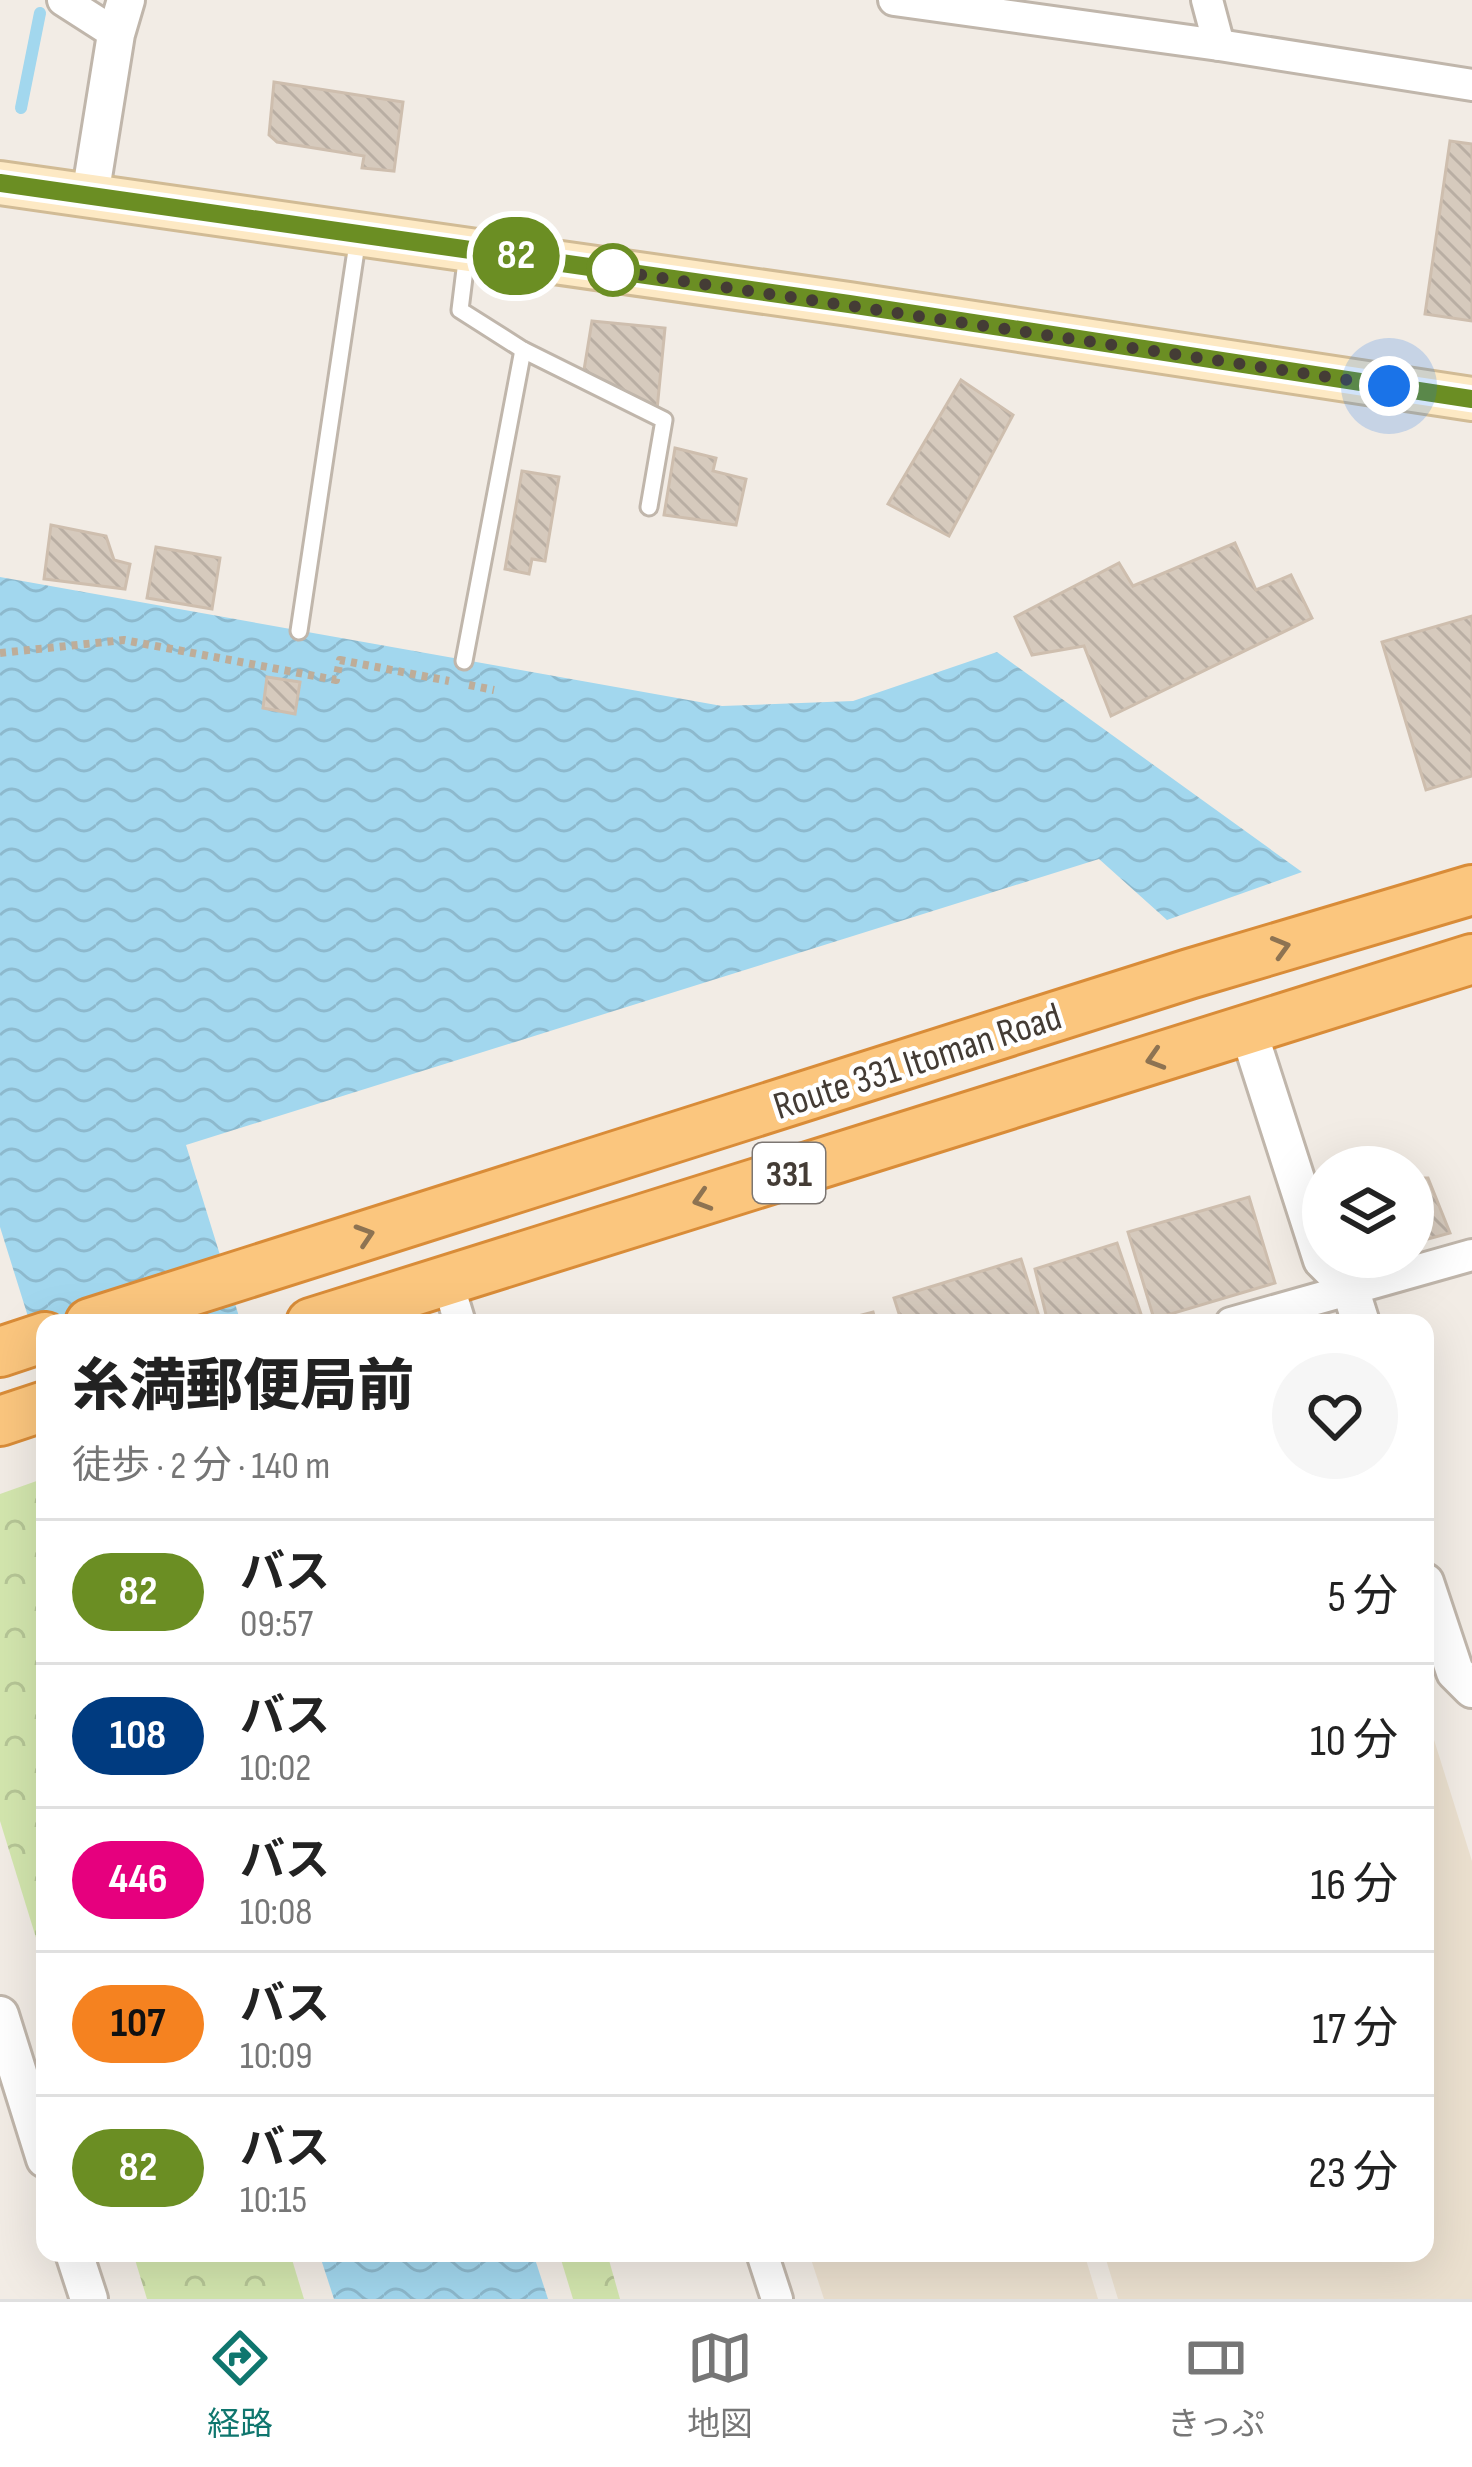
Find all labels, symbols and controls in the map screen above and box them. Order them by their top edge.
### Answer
line badge: 82 [462,217,570,295]
text: 82 [497,230,535,281]
unlabelled marker [588,245,638,295]
your location [1359,356,1419,416]
one-way arrow [1269,936,1290,961]
street label: Route 331 Itoman Road [768,994,1068,1131]
one-way arrow [1145,1045,1166,1070]
road number: 331 [753,1143,825,1203]
map controls [1302,1146,1434,1278]
button: layers [1302,1146,1434,1278]
one-way arrow [692,1186,713,1211]
one-way arrow [354,1225,375,1250]
button: heart [1272,1353,1398,1479]
text: 糸満郵便局前 [72,1354,414,1422]
text: 徒歩 · 2 分 · 140 m [72,1443,330,1490]
text: バス [240,1546,330,1601]
text: 82 [119,1566,157,1617]
text: 5 分 [1328,1570,1398,1625]
text: 09:57 [240,1601,313,1648]
text: バス [240,1690,330,1745]
text: 108 [110,1710,166,1761]
text: 10 分 [1310,1714,1398,1769]
text: 10:02 [240,1745,311,1792]
text: バス [240,1834,330,1889]
text: 446 [108,1854,168,1905]
text: 16 分 [1310,1858,1398,1913]
text: 10:08 [240,1889,312,1936]
text: バス [240,1978,330,2033]
text: 107 [111,1998,165,2049]
text: 17 分 [1312,2002,1398,2057]
text: 10:09 [240,2033,313,2080]
text: バス [240,2122,330,2177]
text: 82 [119,2142,157,2193]
text: 23 分 [1308,2146,1398,2201]
text: 10:15 [240,2177,307,2224]
tab: 経路 [207,2325,273,2445]
tab: 地図 [687,2325,753,2445]
tab: きっぷ [1167,2325,1265,2445]

